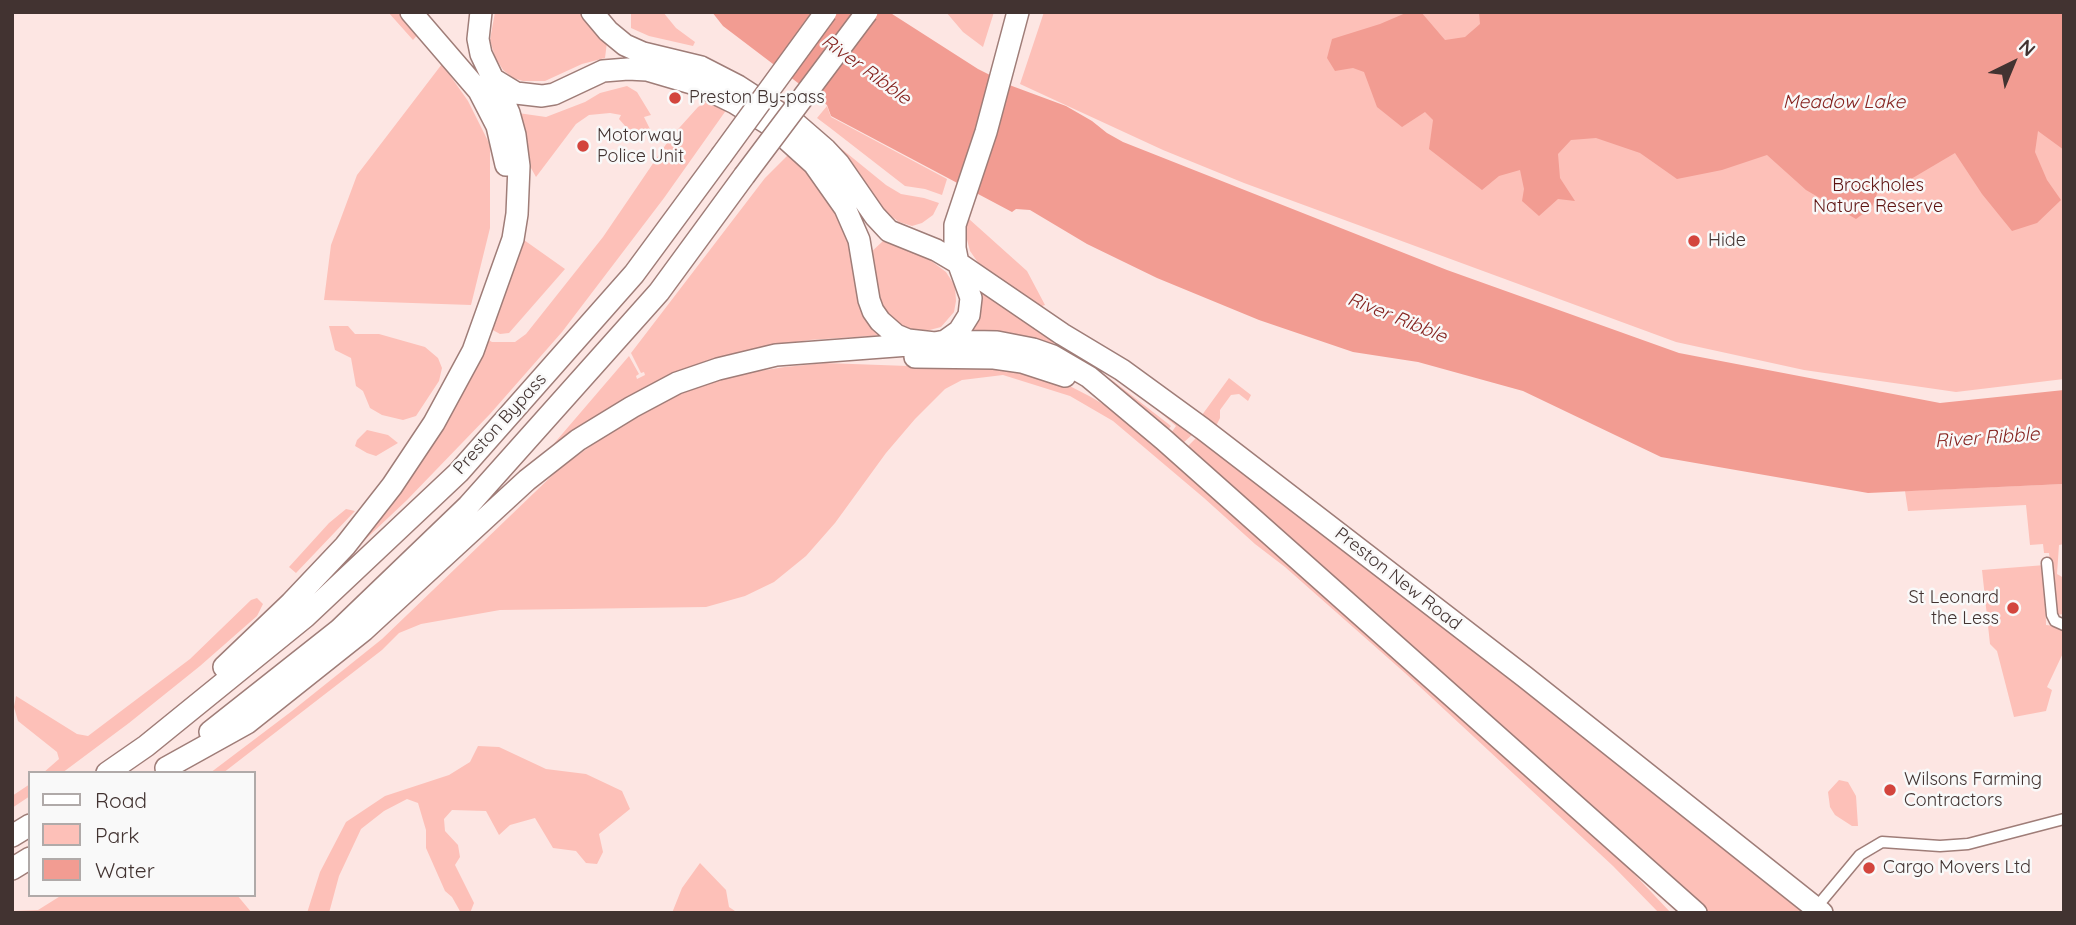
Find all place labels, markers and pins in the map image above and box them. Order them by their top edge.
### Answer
place label: Preston By-pass [689,87,825,109]
marker: Preston By-pass [667,90,683,106]
place label: Motorway Police Unit [597,125,684,168]
marker: Motorway Police Unit [575,138,591,154]
place label: Hide [1708,230,1746,252]
marker: Hide [1686,233,1702,249]
place label: St Leonard the Less [1908,587,1999,630]
marker: St Leonard the Less [2005,600,2021,616]
place label: Wilsons Farming Contractors [1904,769,2042,812]
marker: Wilsons Farming Contractors [1882,782,1898,798]
place label: Cargo Movers Ltd [1883,857,2031,879]
marker: Cargo Movers Ltd [1861,860,1877,876]

